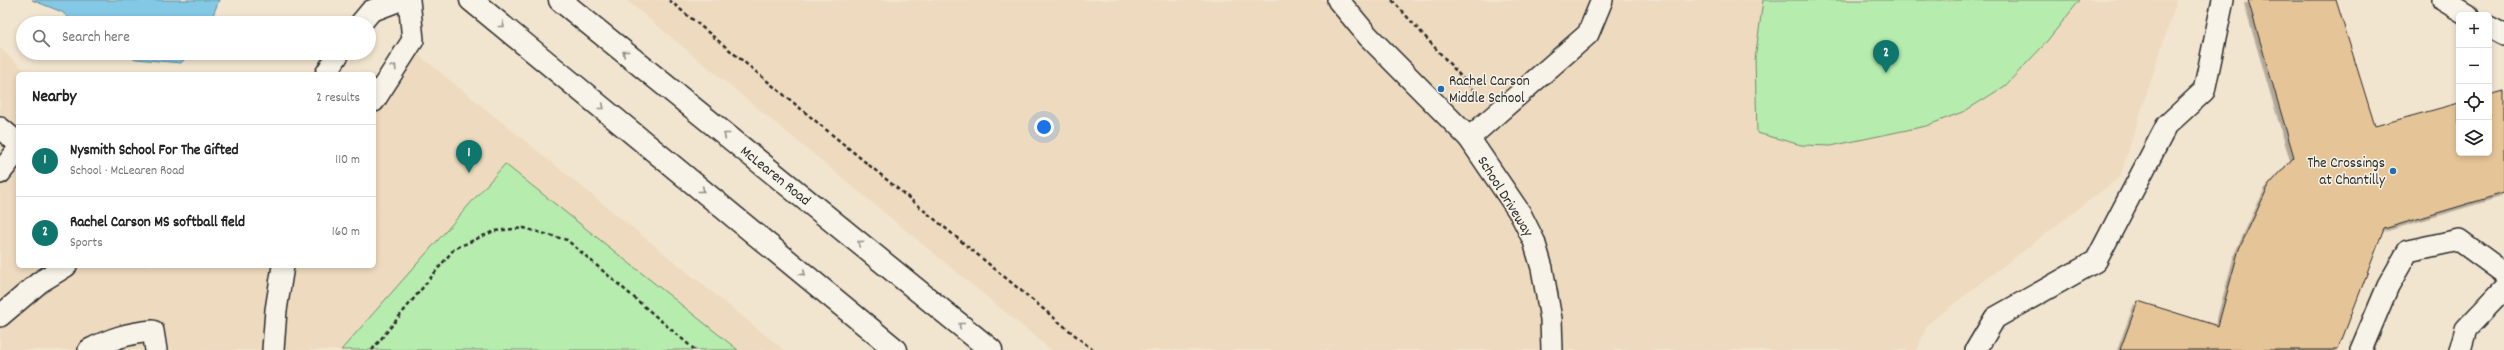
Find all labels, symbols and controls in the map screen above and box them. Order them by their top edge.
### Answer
map controls [2456,12,2492,156]
button: + [2456,12,2492,48]
search box [16,16,376,60]
one-way arrow [497,20,504,27]
icon: search [30,27,52,49]
text: Search here [62,27,130,49]
pin: 2 [1873,40,1899,73]
button: − [2456,48,2492,84]
one-way arrow [623,51,630,58]
one-way arrow [389,64,397,71]
place label: Rachel Carson Middle School [1449,71,1530,110]
marker: Rachel Carson Middle School [1436,84,1446,94]
button: locate [2456,84,2492,120]
text: Nearby [32,86,76,110]
text: 2 results [316,89,360,108]
one-way arrow [597,103,605,110]
your location [1034,117,1054,137]
button: layers [2456,120,2492,156]
one-way arrow [724,133,731,140]
text: Nysmith School For The Gifted [70,140,239,162]
pin: 1 [456,140,482,173]
street label: McLearen Road [735,141,815,212]
text: 1 [44,151,46,170]
text: 110 m [335,151,360,170]
street label: School Driveway [1471,152,1538,242]
place label: The Crossings at Chantilly [2307,153,2386,192]
text: School · McLearen Road [70,162,184,181]
marker: The Crossings at Chantilly [2388,166,2398,176]
one-way arrow [698,185,705,192]
text: Rachel Carson MS softball field [70,212,245,234]
text: 2 [42,223,48,242]
text: 160 m [332,223,360,242]
text: Sports [70,234,103,253]
one-way arrow [857,241,864,248]
one-way arrow [798,268,805,275]
one-way arrow [958,323,965,330]

